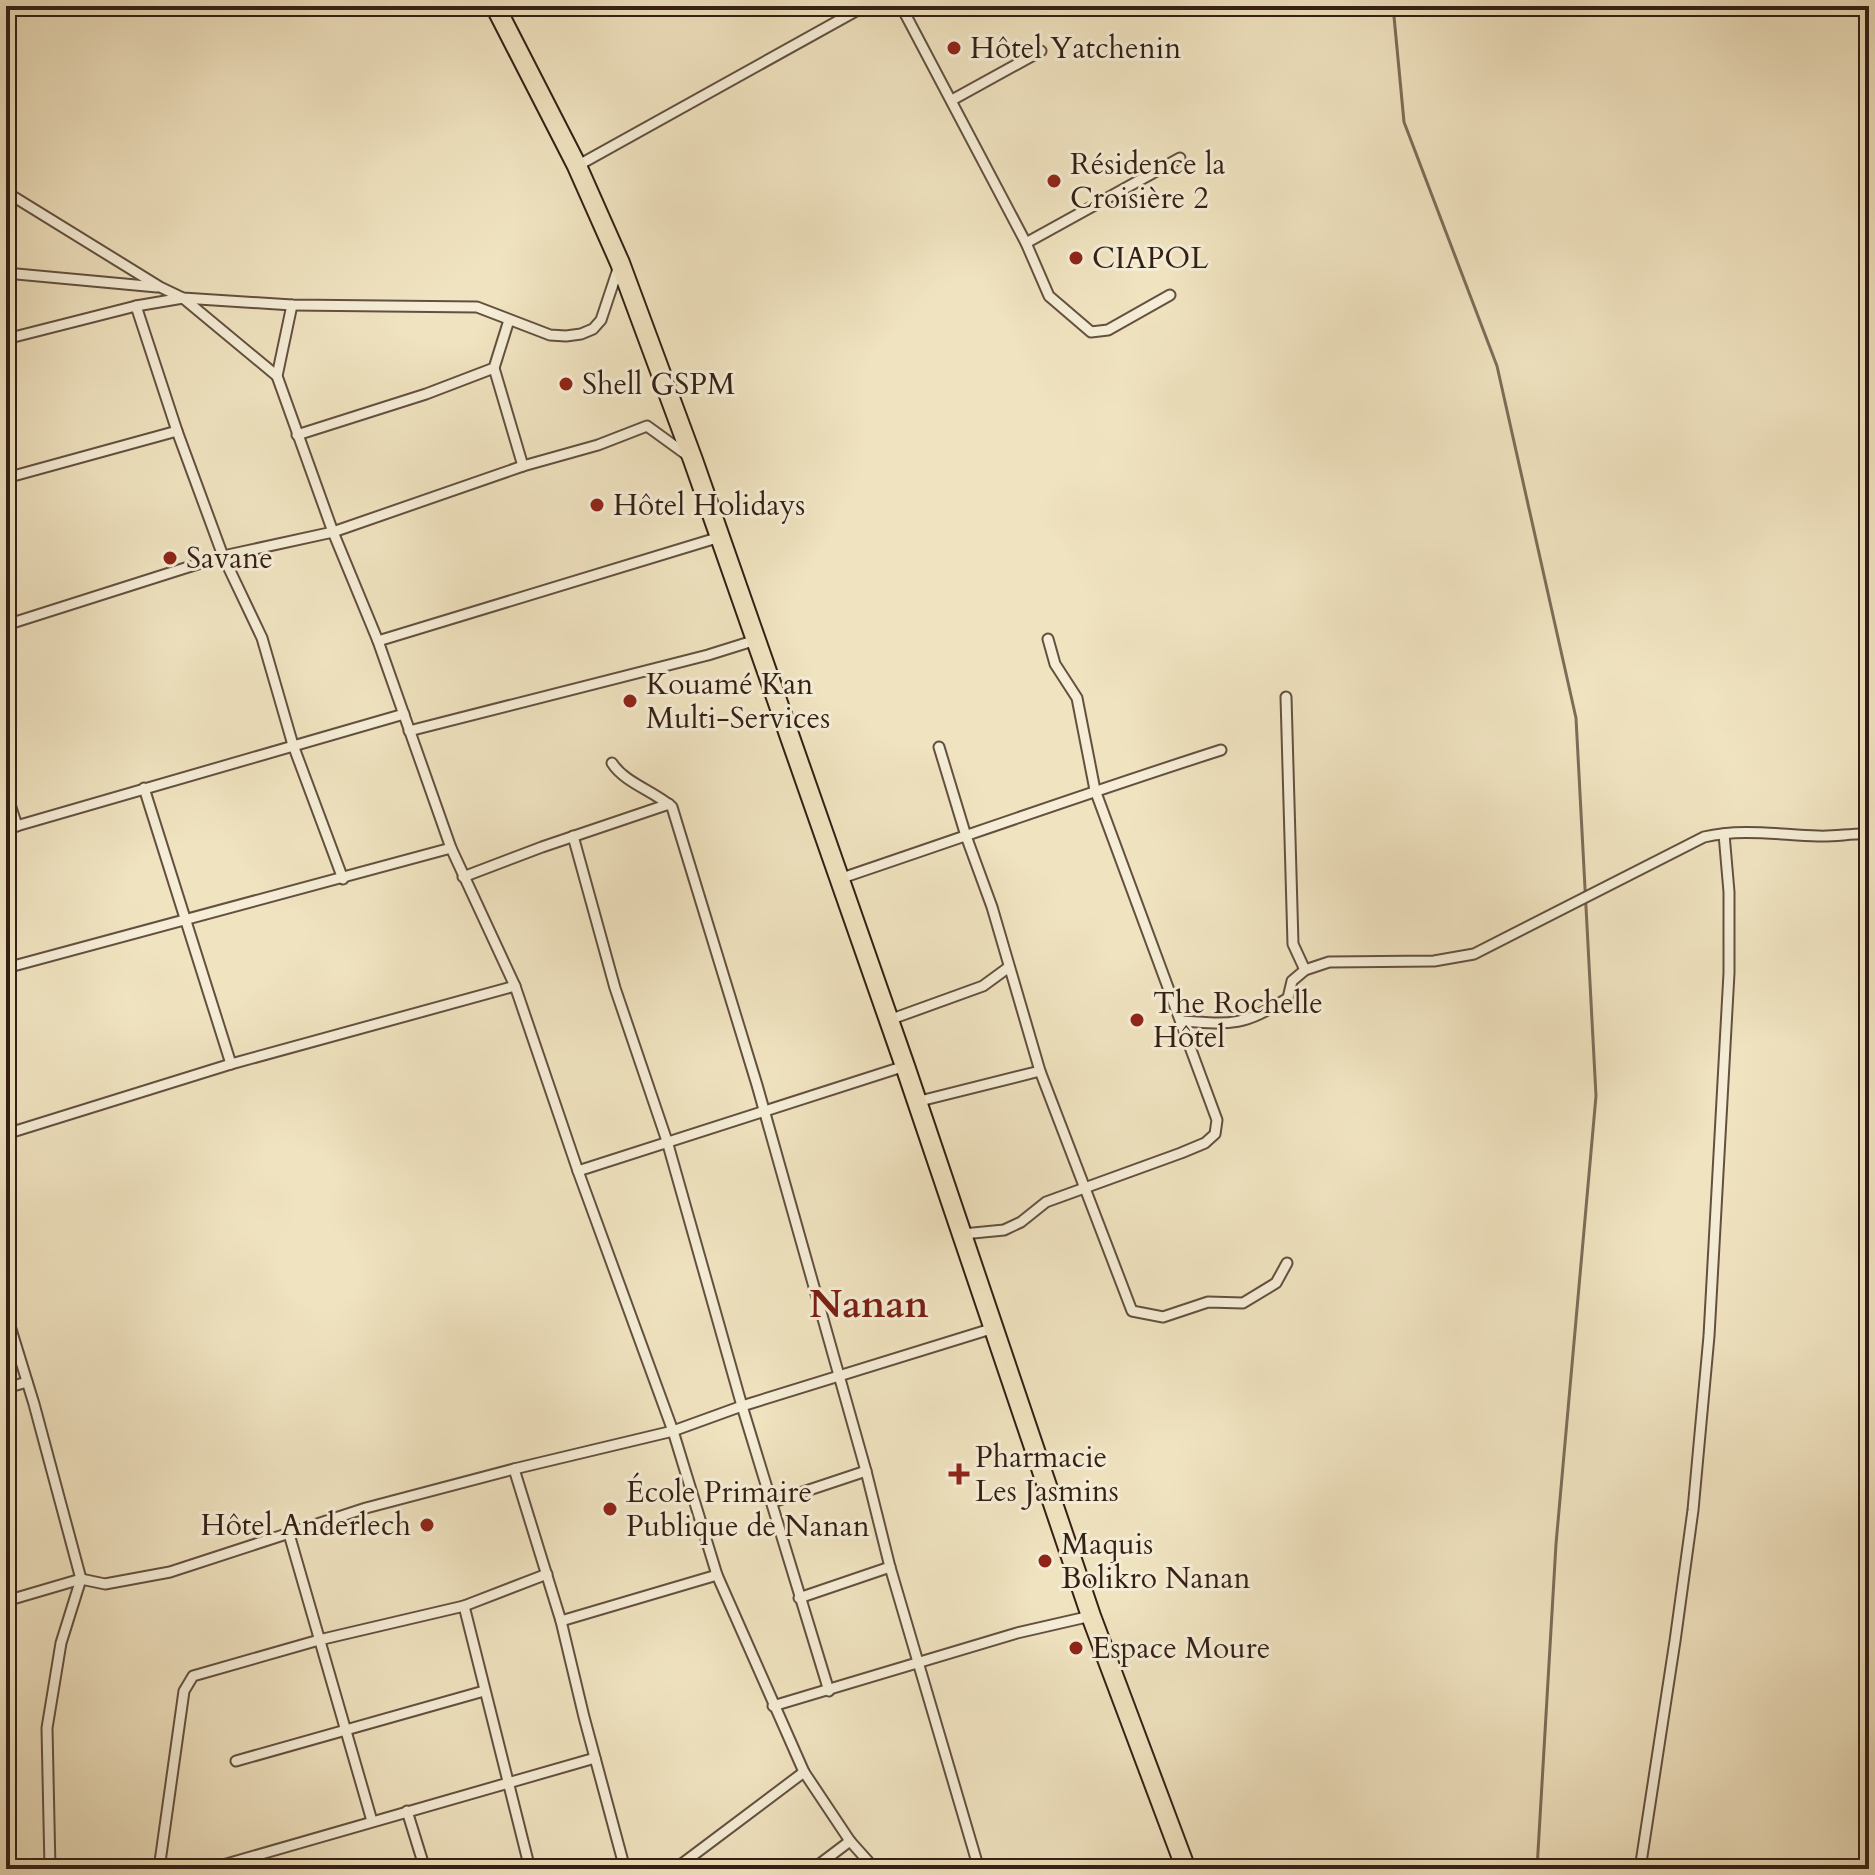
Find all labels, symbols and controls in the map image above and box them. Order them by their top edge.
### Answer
place label: Hôtel Yatchenin [970,28,1181,69]
marker: Hôtel Yatchenin [945,39,963,57]
place label: Résidence la Croisière 2 [1070,144,1226,219]
marker: Résidence la Croisière 2 [1045,172,1063,190]
place label: CIAPOL [1092,238,1209,279]
marker: CIAPOL [1067,249,1085,267]
place label: Shell GSPM [582,364,735,405]
marker: Shell GSPM [557,375,575,393]
place label: Hôtel Holidays [613,485,805,526]
marker: Hôtel Holidays [588,496,606,514]
place label: Savane [186,538,273,579]
marker: Savane [161,549,179,567]
place label: Kouamé Kan Multi-Services [646,664,830,739]
marker: Kouamé Kan Multi-Services [621,692,639,710]
place label: The Rochelle Hôtel [1153,983,1323,1058]
marker: The Rochelle Hôtel [1128,1011,1146,1029]
district label: Nanan [809,1279,929,1331]
place label: Pharmacie Les Jasmins [975,1437,1119,1512]
marker: Pharmacie Les Jasmins [950,1465,968,1483]
place label: École Primaire Publique de Nanan [626,1472,870,1547]
marker: École Primaire Publique de Nanan [601,1500,619,1518]
place label: Hôtel Anderlech [201,1505,412,1546]
marker: Hôtel Anderlech [418,1516,436,1534]
place label: Maquis Bolikro Nanan [1061,1524,1251,1599]
marker: Maquis Bolikro Nanan [1036,1552,1054,1570]
place label: Espace Moure [1092,1628,1270,1669]
marker: Espace Moure [1067,1639,1085,1657]

